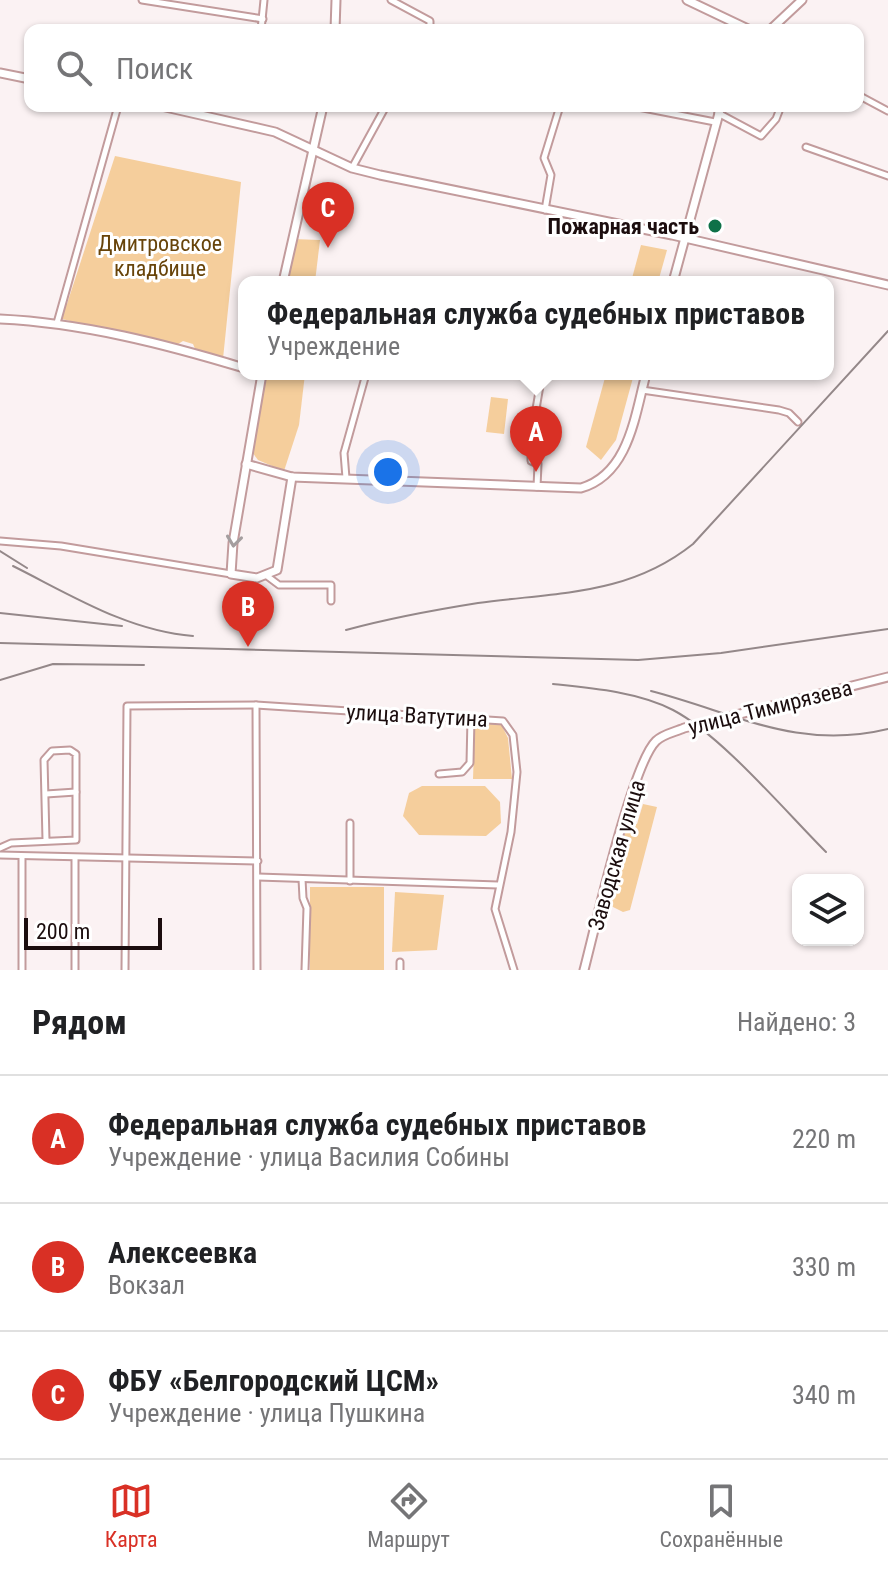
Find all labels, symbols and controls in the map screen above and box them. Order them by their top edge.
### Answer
search box [24,24,864,112]
icon: search [52,46,96,90]
text: Поиск [116,51,193,86]
pin: C [302,182,354,248]
place label: Пожарная часть [548,214,699,239]
marker: Пожарная часть [706,217,724,235]
park label: Дмитровское кладбище [98,231,222,281]
popup [238,276,834,380]
text: Федеральная служба судебных приставов [267,296,805,331]
text: Учреждение [267,331,400,361]
pin: A [510,406,562,472]
your location [368,452,408,492]
one-way arrow [225,535,242,548]
pin: B [222,581,274,647]
street label: улица Тимирязева [686,675,855,740]
street label: улица Ватутина [346,699,488,732]
street label: Заводская улица [583,777,650,933]
map controls [792,874,864,946]
button: layers [792,874,864,946]
scale bar [24,914,162,950]
text: 200 m [36,919,90,944]
text: Рядом [32,1002,127,1042]
text: Найдено: 3 [737,1007,856,1037]
text: Федеральная служба судебных приставов [108,1107,647,1142]
text: A [50,1124,66,1154]
text: 220 m [792,1124,856,1154]
text: Учреждение · улица Василия Собины [108,1142,510,1172]
text: Алексеевка [108,1235,257,1270]
text: B [51,1252,65,1282]
text: 330 m [792,1252,856,1282]
text: Вокзал [108,1270,185,1300]
text: ФБУ «Белгородский ЦСМ» [108,1363,439,1398]
text: C [51,1380,65,1410]
text: 340 m [792,1380,856,1410]
text: Учреждение · улица Пушкина [108,1398,425,1428]
tab: Карта [105,1479,157,1552]
tab: Маршрут [367,1479,450,1552]
tab: Сохранённые [660,1479,783,1552]

